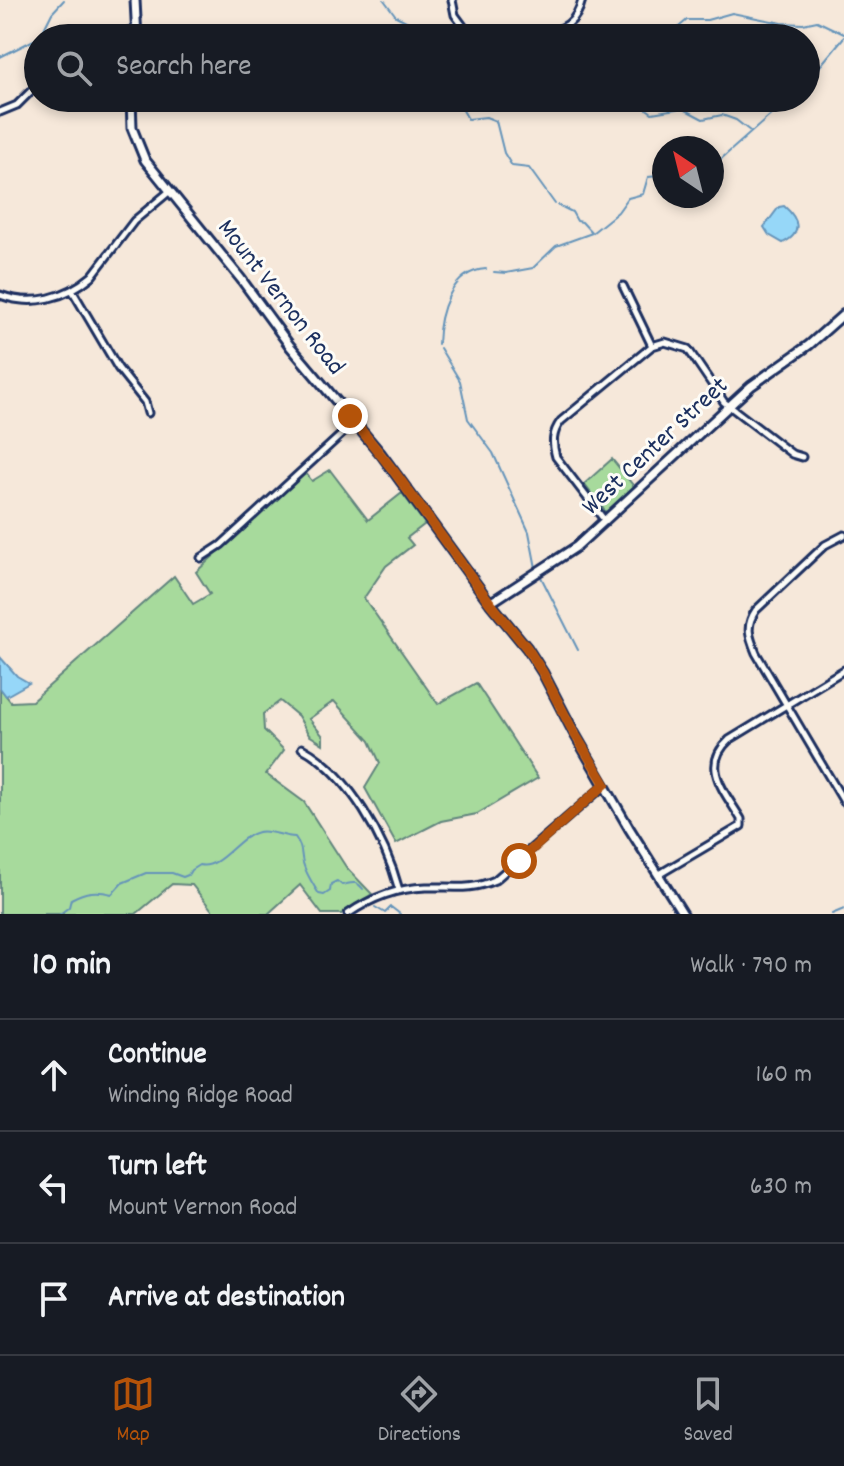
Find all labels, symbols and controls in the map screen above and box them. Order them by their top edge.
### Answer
search box [24,24,820,112]
icon: search [52,46,96,90]
text: Search here [116,47,252,90]
north arrow [652,136,724,208]
street label: Mount Vernon Road [207,212,353,384]
street label: West Center Street [574,369,738,525]
route end [332,398,368,434]
route start [501,843,537,879]
text: 10 min [32,942,111,991]
text: Walk · 790 m [690,948,812,985]
text: Continue [108,1035,207,1078]
icon: ahead [32,1053,76,1097]
text: 160 m [756,1057,812,1094]
text: Winding Ridge Road [108,1078,293,1115]
text: Turn left [108,1147,207,1190]
icon: left [32,1165,76,1209]
text: 630 m [750,1169,812,1206]
text: Mount Vernon Road [108,1190,297,1227]
icon: arrive [32,1277,76,1321]
text: Arrive at destination [108,1278,345,1321]
tab: Map [111,1372,155,1451]
tab: Directions [378,1372,461,1451]
tab: Saved [684,1372,733,1451]

